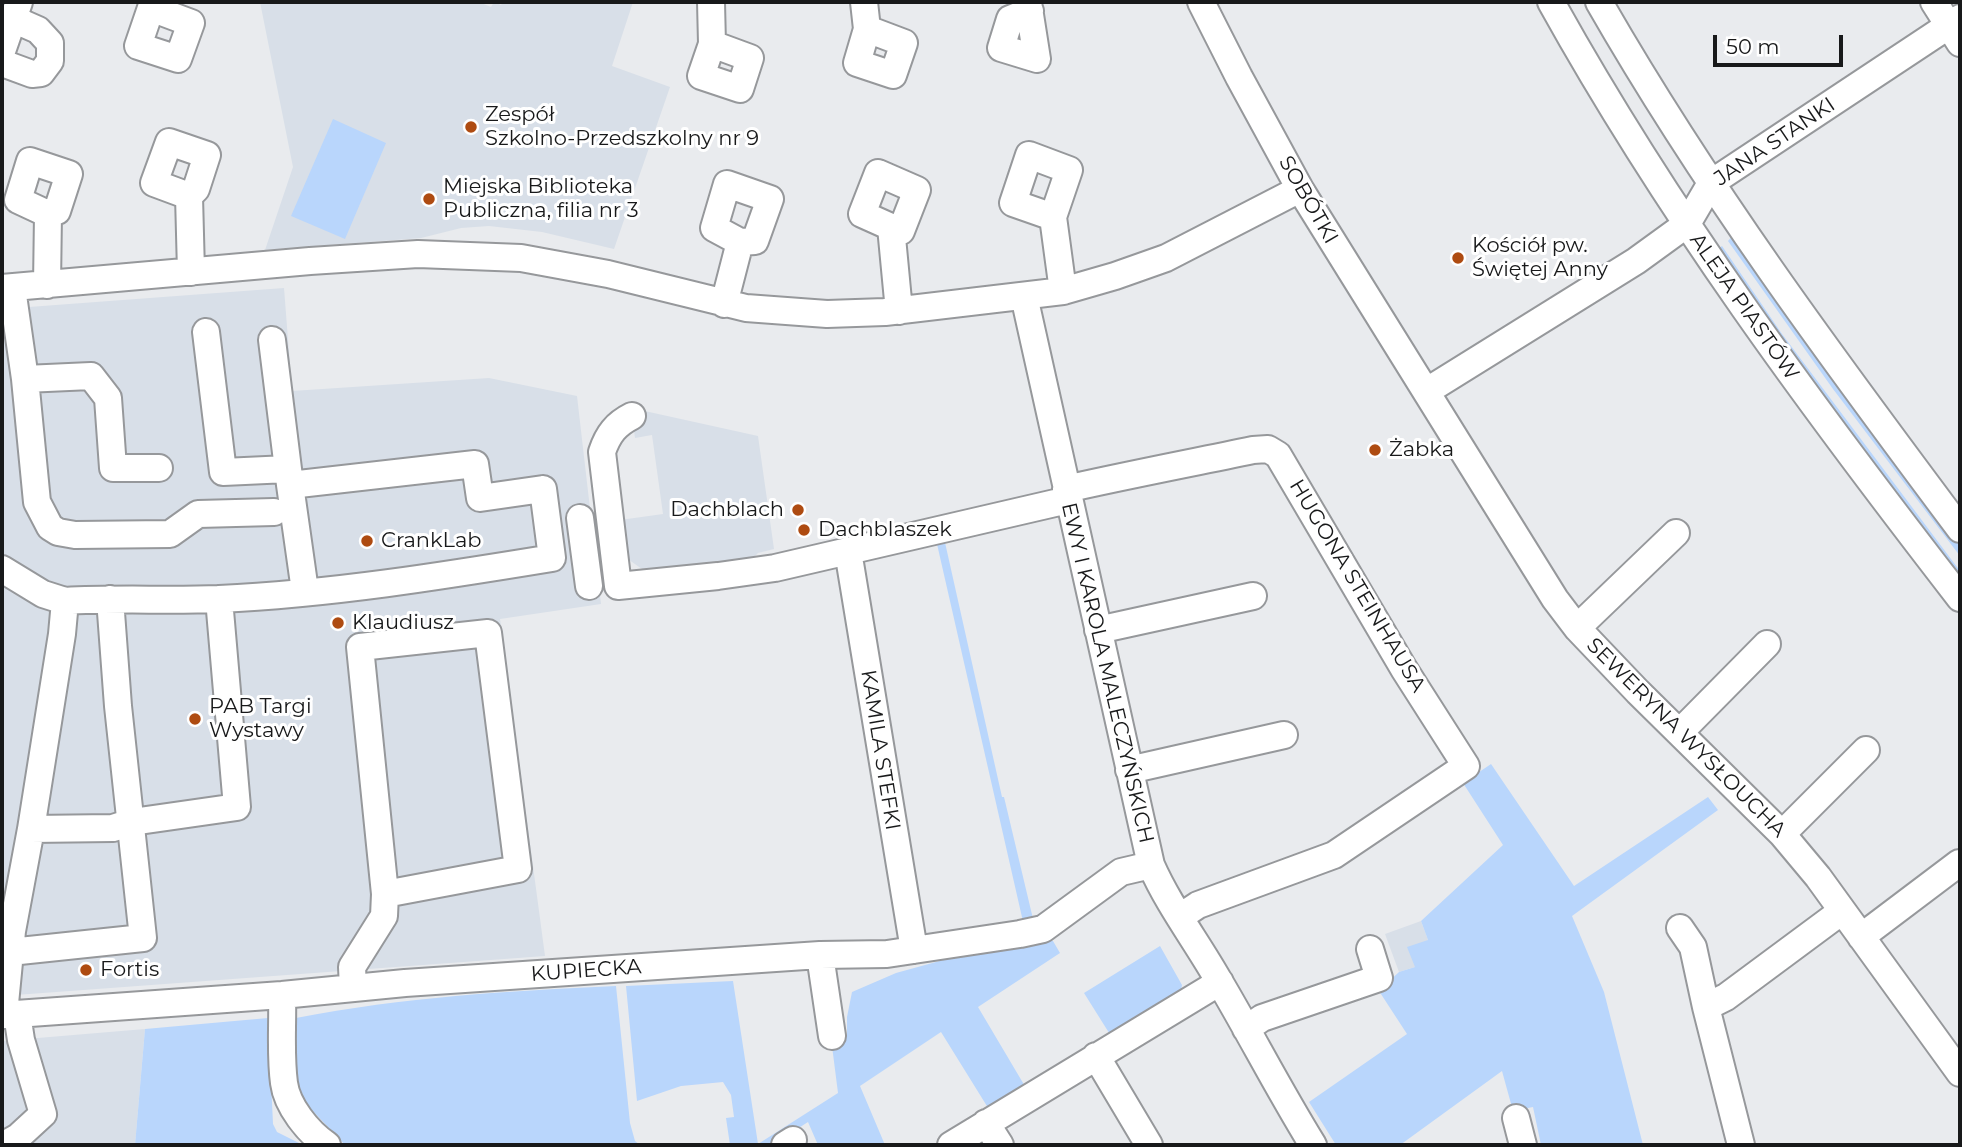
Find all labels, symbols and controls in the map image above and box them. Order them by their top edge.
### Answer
scale bar [1717,21,1846,65]
text: 50 m [1726,34,1780,59]
street label: JANA STANKI [1710,92,1840,192]
place label: Zespół Szkolno-Przedszkolny nr 9 [485,102,759,152]
marker: Zespół Szkolno-Przedszkolny nr 9 [463,119,479,135]
street label: SOBÓTKI [1273,152,1343,248]
place label: Miejska Biblioteka Publiczna, filia nr 3 [443,174,639,224]
marker: Miejska Biblioteka Publiczna, filia nr 3 [421,191,437,207]
street label: ALEJA PIASTÓW [1684,229,1804,385]
place label: Kościół pw. Świętej Anny [1472,233,1608,283]
marker: Kościół pw. Świętej Anny [1450,250,1466,266]
place label: Żabka [1389,437,1454,463]
marker: Żabka [1367,442,1383,458]
street label: HUGONA STEINHAUSA [1283,475,1431,697]
place label: Dachblach [670,497,784,523]
street label: EWY I KAROLA MALECZYŃSKICH [1055,500,1159,846]
marker: Dachblach [790,502,806,518]
place label: Dachblaszek [818,517,952,543]
marker: Dachblaszek [796,522,812,538]
place label: CrankLab [381,528,482,554]
marker: CrankLab [359,533,375,549]
place label: Klaudiusz [352,610,454,636]
marker: Klaudiusz [330,615,346,631]
street label: SEWERYNA WYSŁOUCHA [1581,633,1791,843]
street label: KAMILA STEFKI [855,668,905,832]
place label: PAB Targi Wystawy [209,694,312,744]
marker: PAB Targi Wystawy [187,711,203,727]
street label: KUPIECKA [530,955,642,987]
place label: Fortis [100,957,159,983]
marker: Fortis [78,962,94,978]

